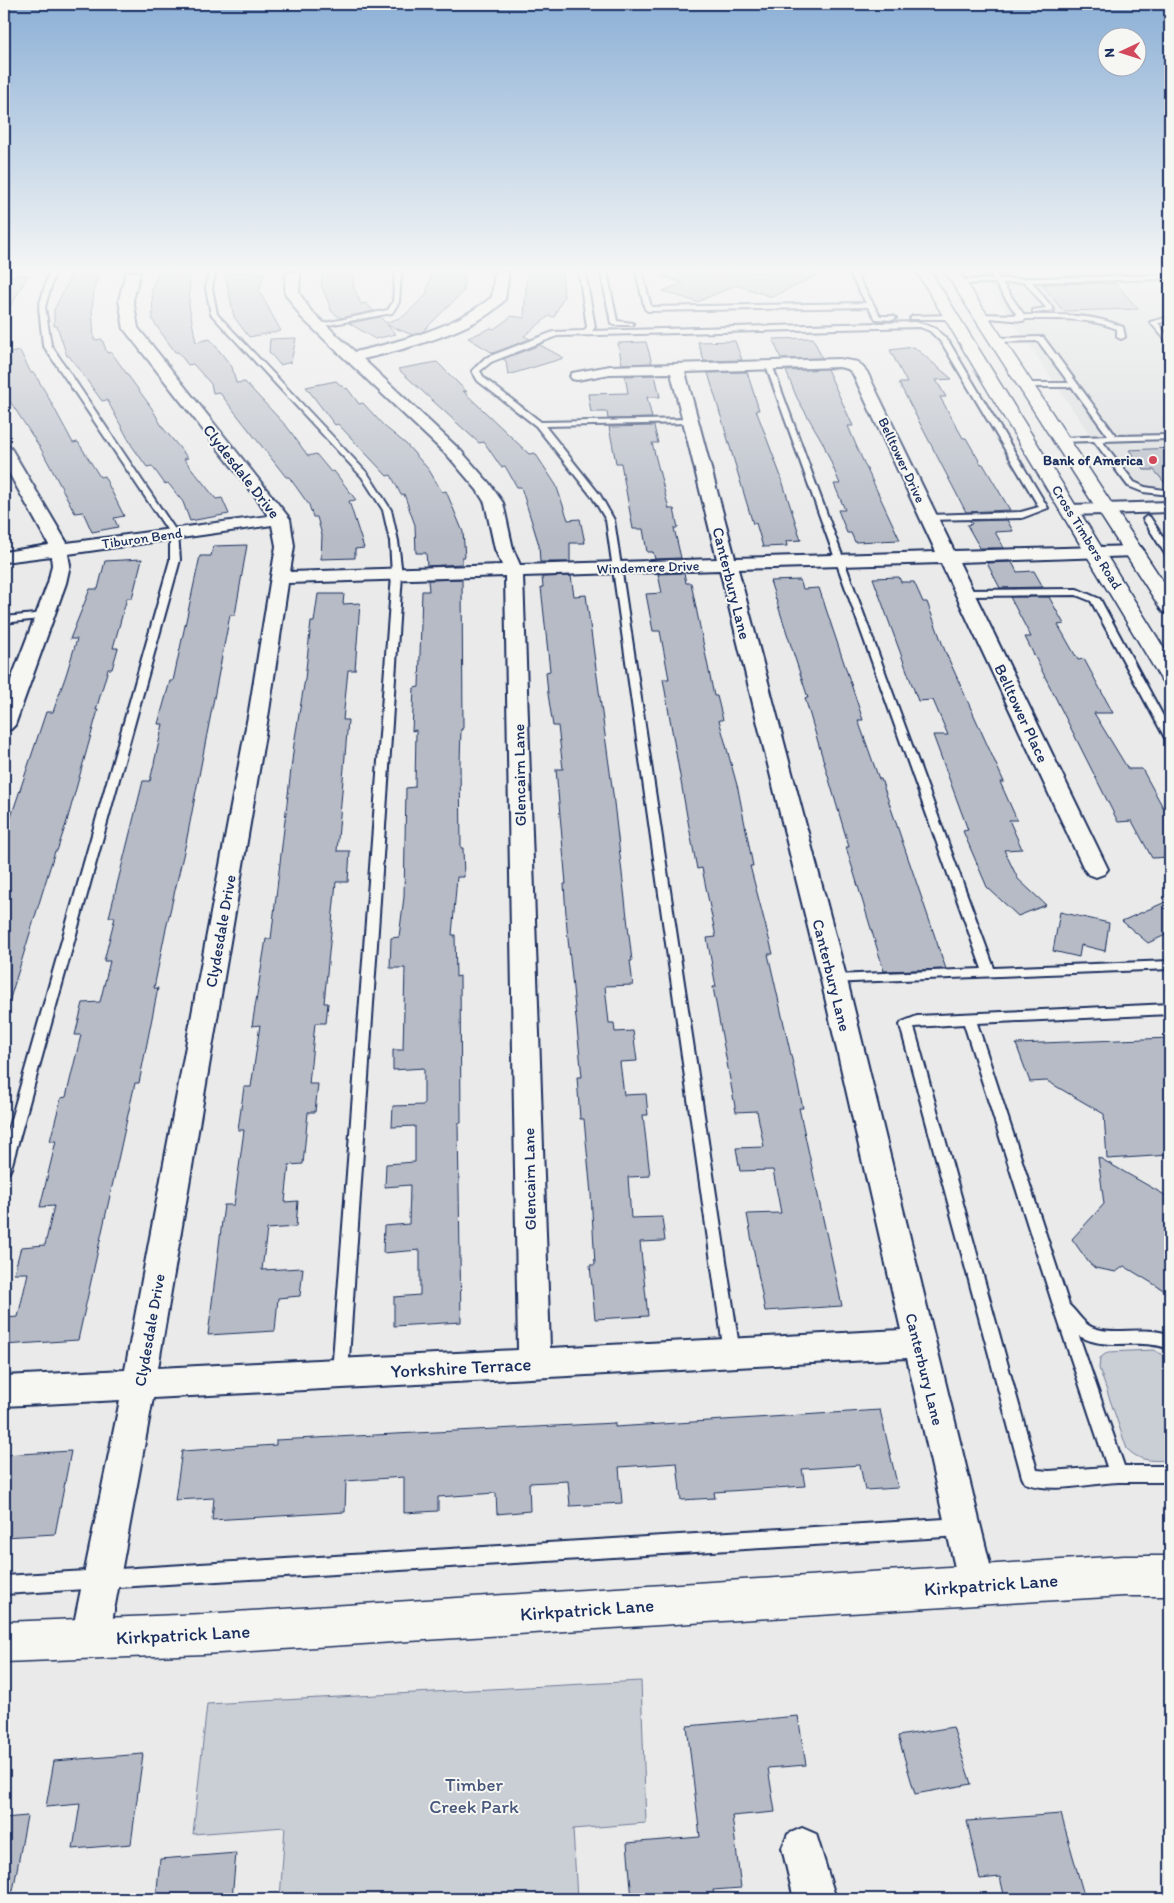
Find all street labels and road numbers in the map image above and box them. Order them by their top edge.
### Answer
street label: Belltower Drive [874,415,929,506]
street label: Clydesdale Drive [199,420,284,522]
street label: Cross Timbers Road [1048,482,1126,593]
street label: Tiburon Bend [101,524,184,553]
street label: Canterbury Lane [708,525,755,641]
street label: Windemere Drive [596,557,700,578]
street label: Belltower Place [990,661,1053,765]
street label: Glencairn Lane [509,723,530,827]
street label: Clydesdale Drive [201,873,240,989]
street label: Canterbury Lane [808,917,855,1033]
street label: Glencairn Lane [519,1127,540,1231]
street label: Clydesdale Drive [130,1272,169,1388]
street label: Canterbury Lane [901,1311,948,1427]
street label: Yorkshire Terrace [390,1352,532,1383]
street label: Kirkpatrick Lane [923,1568,1059,1601]
street label: Kirkpatrick Lane [519,1593,655,1626]
street label: Kirkpatrick Lane [115,1619,251,1650]

